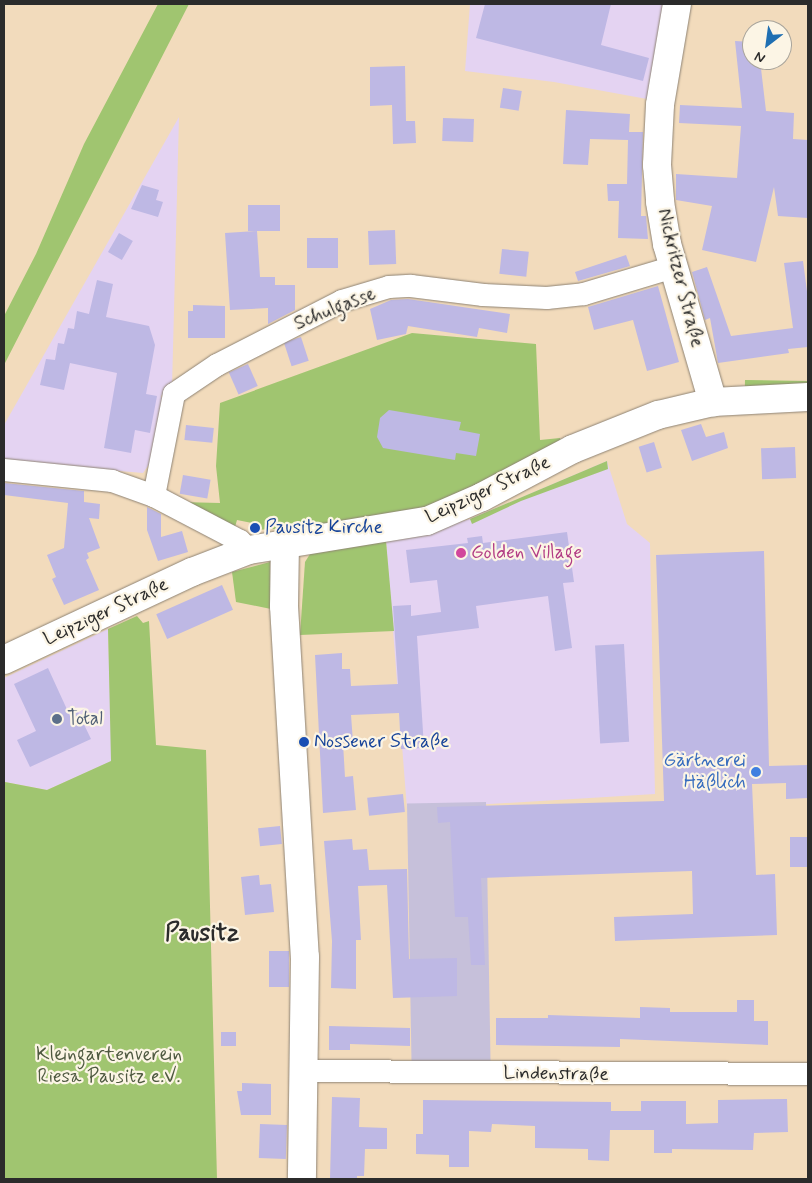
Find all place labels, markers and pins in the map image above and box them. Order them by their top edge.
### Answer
place label: Pausitz Kirche [265,517,382,539]
marker: Pausitz Kirche [249,522,261,534]
place label: Golden Village [471,542,581,564]
marker: Golden Village [455,547,467,559]
place label: Total [67,708,103,730]
marker: Total [51,713,63,725]
place label: Nossener Straße [314,731,446,753]
marker: Nossener Straße [298,736,310,748]
place label: Gärtnerei Häßlich [664,750,746,794]
marker: Gärtnerei Häßlich [750,766,762,778]

